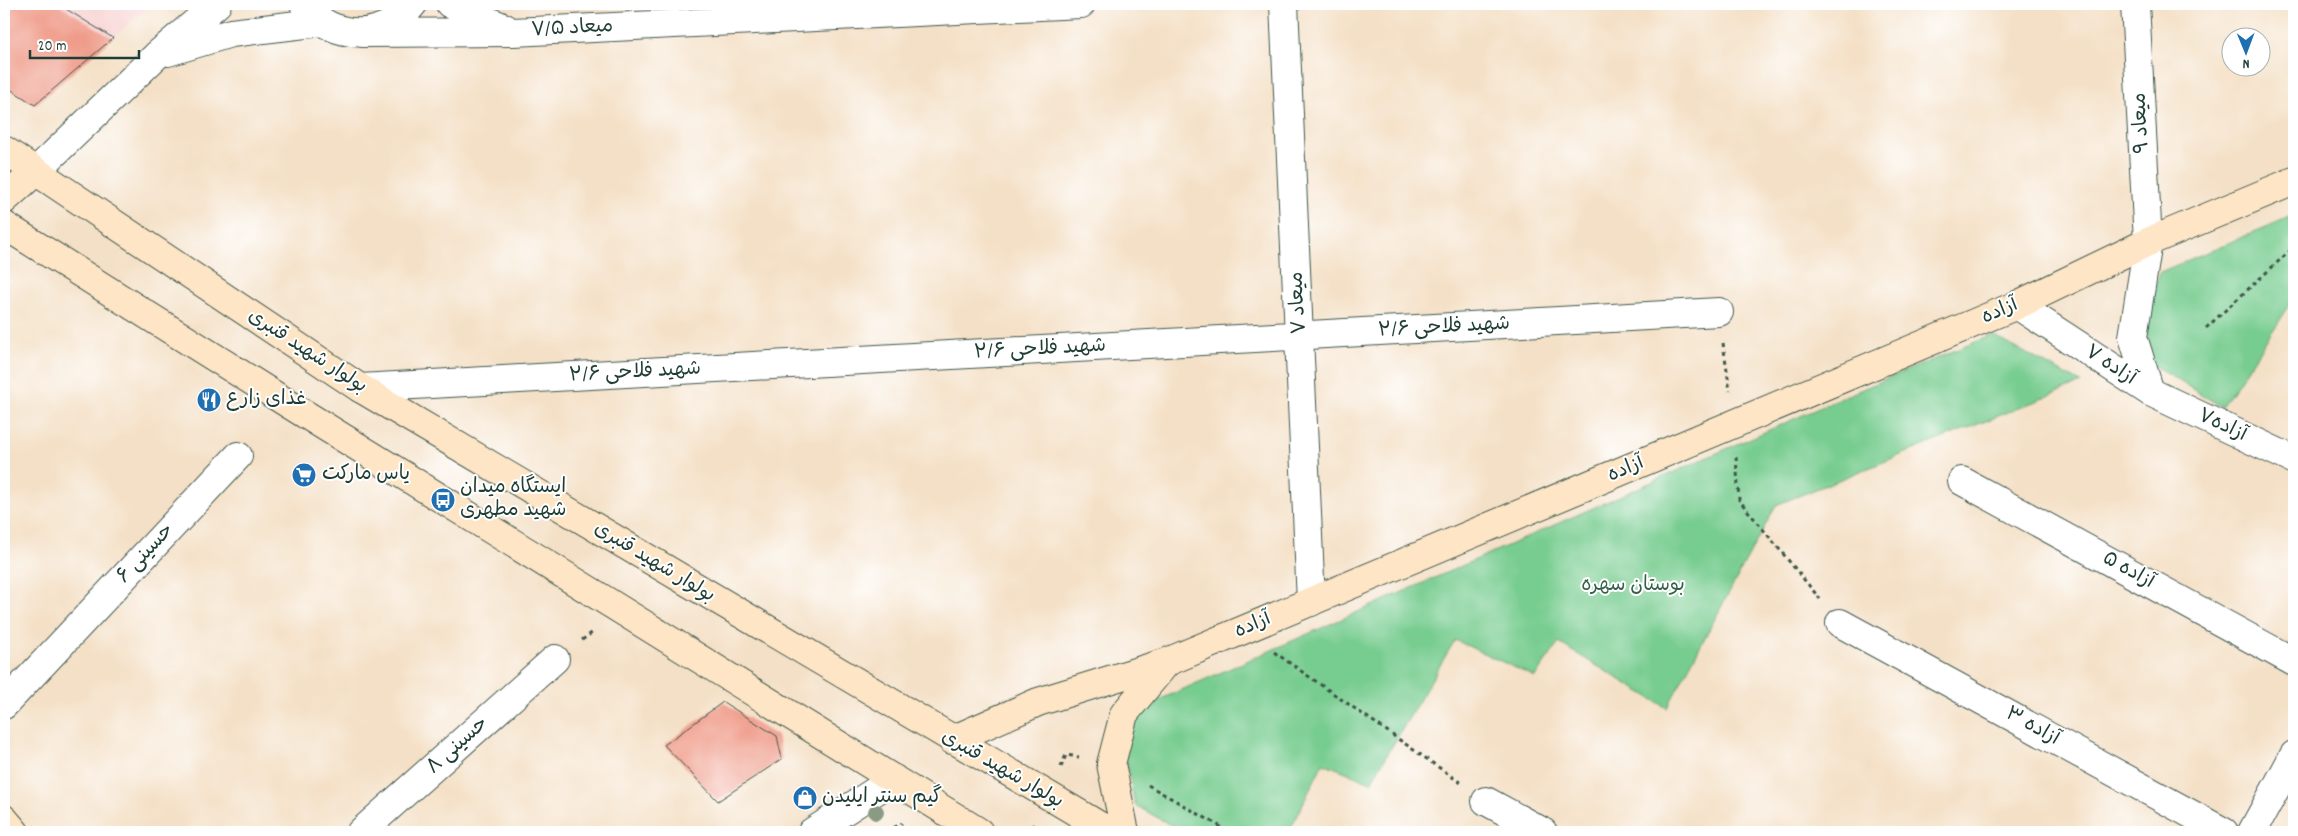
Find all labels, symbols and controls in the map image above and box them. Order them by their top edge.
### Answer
street label: میعاد ۷/۵ [530,13,614,45]
scale bar [30,28,139,60]
north arrow [2220,28,2270,78]
text: 20 m [38,36,66,58]
text: N [2242,53,2250,73]
street label: میعاد ۹ [2126,92,2158,154]
street label: میعاد ۷ [1283,271,1315,335]
street label: آزاده [1977,291,2024,332]
street label: بولوار شهید قنبری [242,303,372,401]
street label: شهید فلاحی ۲/۶ [1377,311,1511,345]
street label: شهید فلاحی ۲/۶ [973,333,1107,367]
street label: آزاده ۷ [2079,339,2142,394]
street label: شهید فلاحی ۲/۶ [568,356,702,390]
place label: غذای زارع [226,386,307,414]
restaurant icon: غذای زارع [196,387,222,413]
street label: آزاده۷ [2193,402,2252,450]
street label: آزاده [1603,449,1650,490]
place label: یاس مارکت [322,461,410,489]
supermarket icon: یاس مارکت [291,462,317,488]
place label: ایستگاه میدان شهید مطهری [460,474,566,525]
bus stop icon: ایستگاه میدان شهید مطهری [430,487,456,513]
street label: بولوار شهید قنبری [588,516,720,610]
street label: حسینی ۶ [111,518,181,590]
street label: آزاده ۵ [2097,545,2160,597]
park label: بوستان سهره [1581,572,1685,600]
street label: آزاده [1230,605,1277,646]
street label: آزاده ۳ [2000,701,2065,754]
street label: حسینی ۸ [421,711,495,781]
street label: بولوار شهید قنبری [936,724,1068,816]
place label: گیم سنتر ایلیدن [822,784,942,812]
shop icon: گیم سنتر ایلیدن [792,785,818,811]

